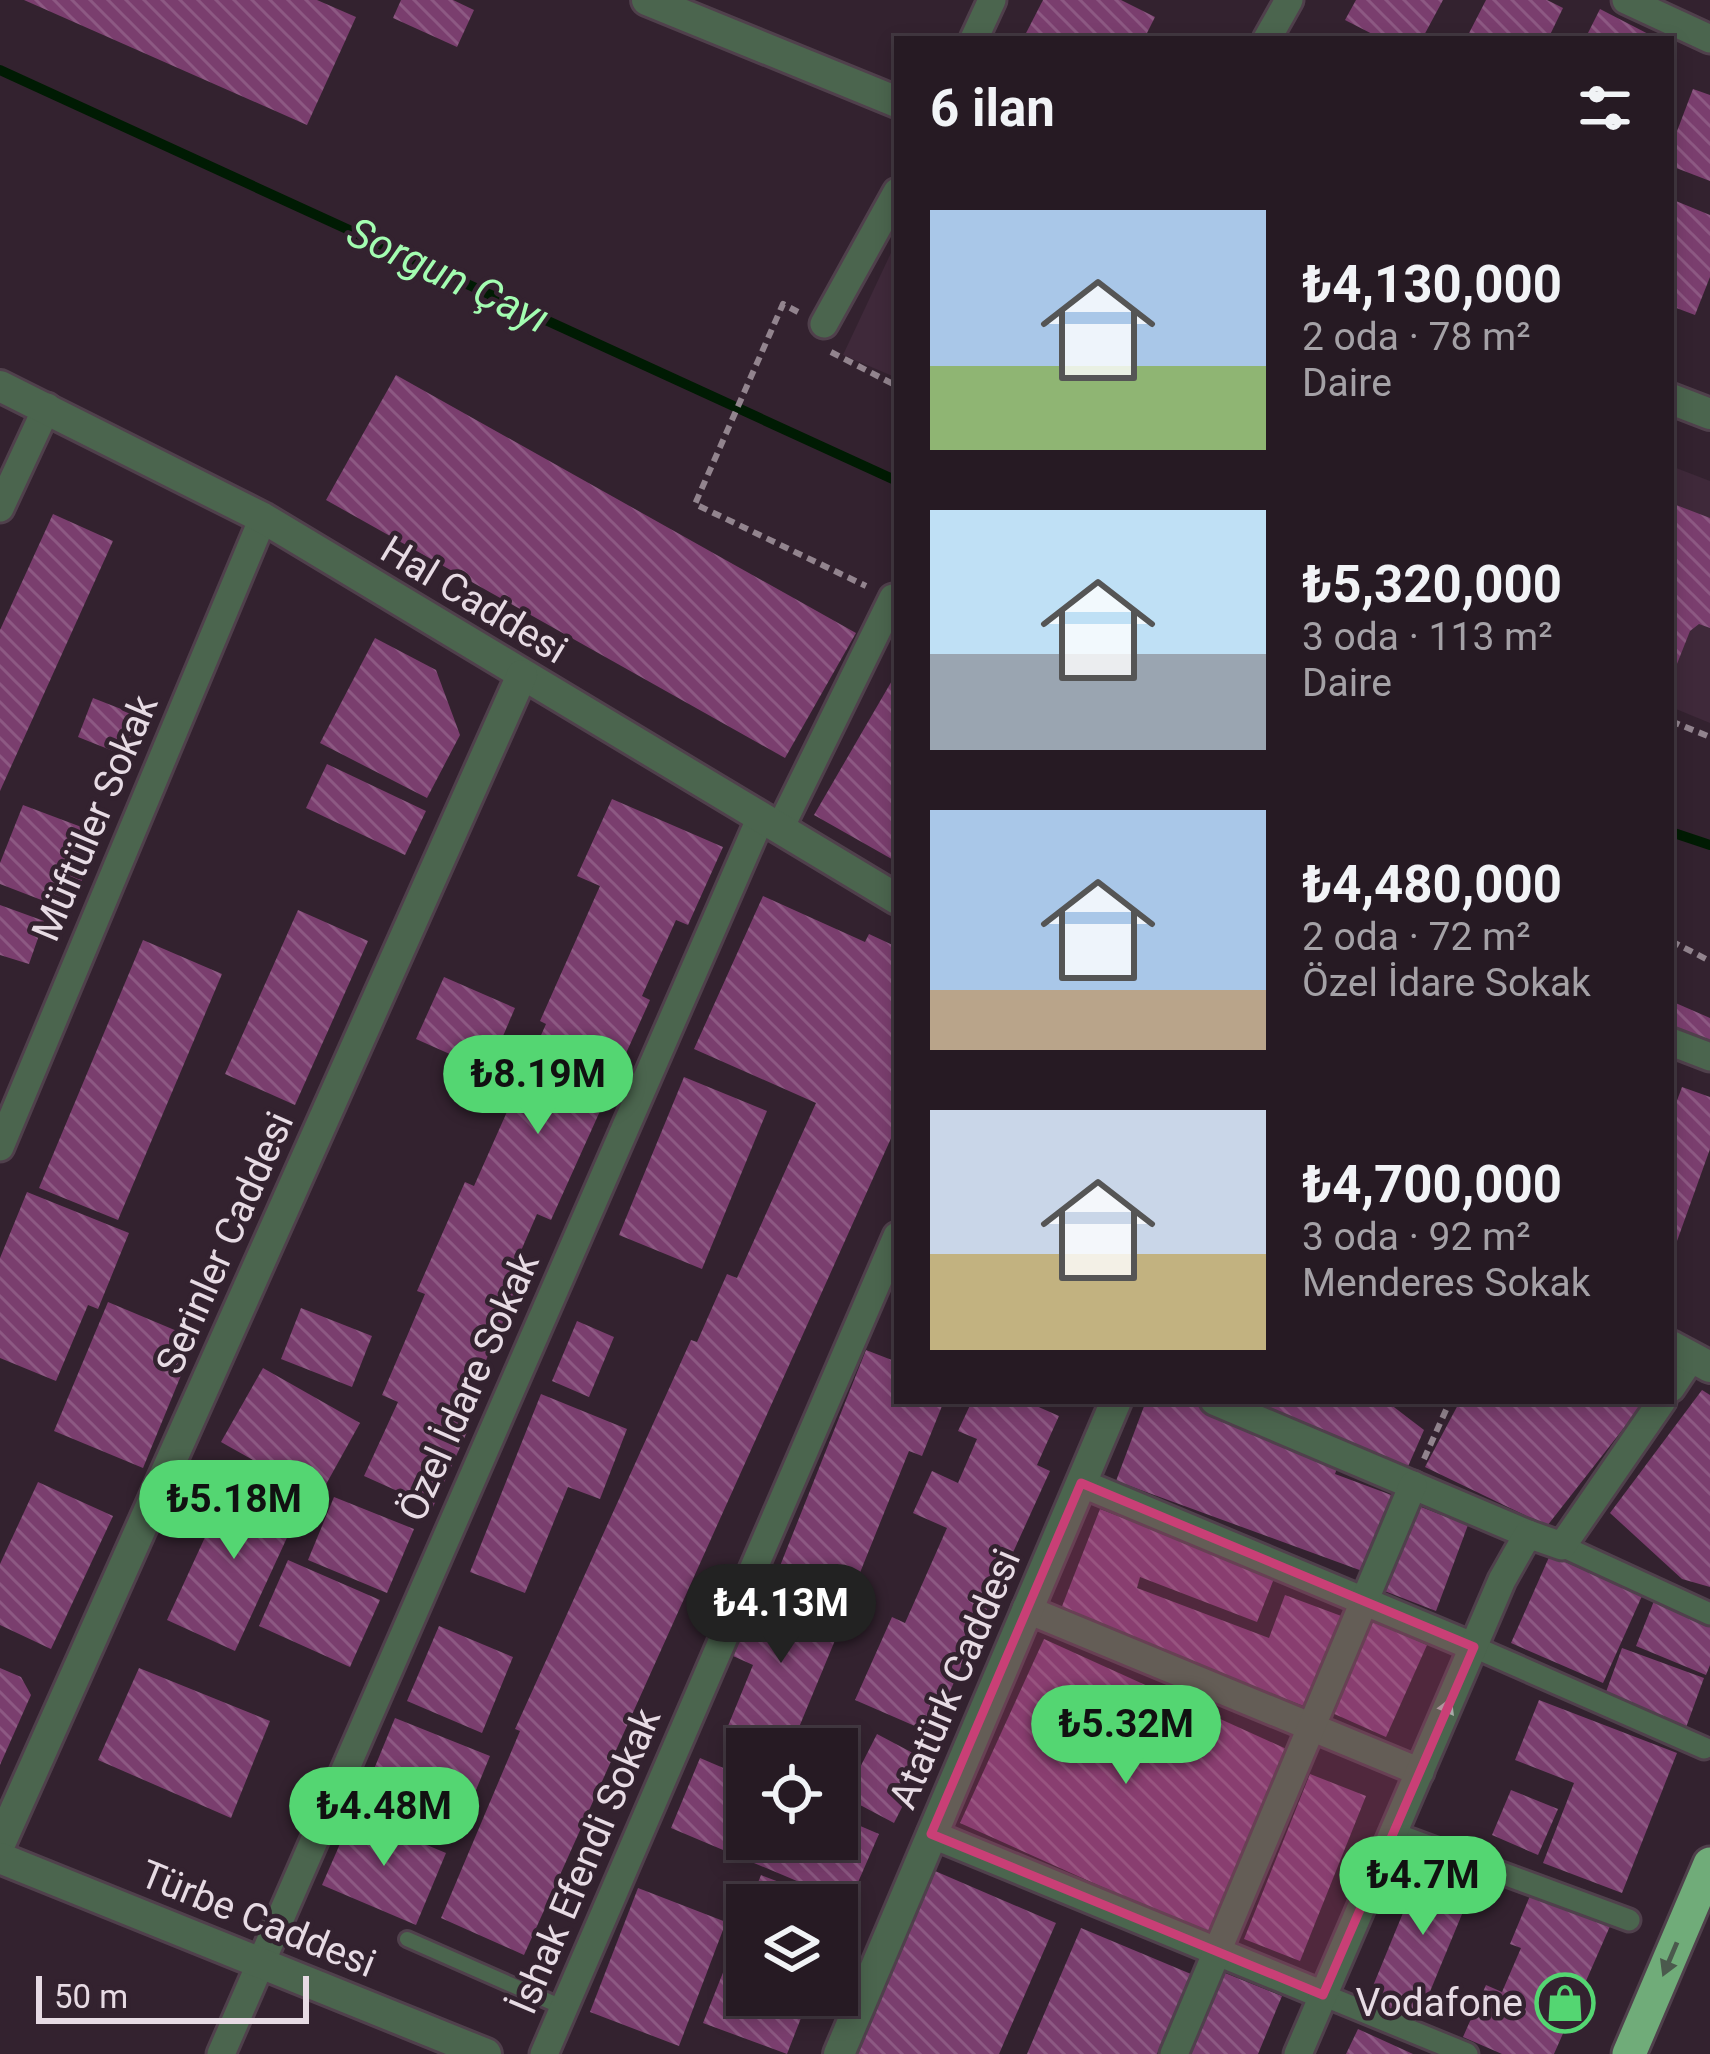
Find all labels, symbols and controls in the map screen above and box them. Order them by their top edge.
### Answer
icon: filters [1572,75,1638,141]
text: 6 ilan [930,79,1055,138]
water label: Sorgun Çayı [339,207,557,343]
text: ₺4,130,000 [1302,255,1562,314]
icon: home [1026,258,1170,402]
text: 2 oda · 78 m² [1302,314,1531,360]
text: Daire [1302,360,1392,406]
street label: Hal Caddesi [373,526,575,674]
text: ₺5,320,000 [1302,555,1562,614]
icon: home [1026,558,1170,702]
text: 3 oda · 113 m² [1302,614,1553,660]
text: Daire [1302,660,1392,706]
street label: Müftüler Sokak [23,688,168,948]
text: ₺4,480,000 [1302,855,1562,914]
icon: home [1026,858,1170,1002]
text: 2 oda · 72 m² [1302,914,1531,960]
text: Özel İdare Sokak [1302,960,1591,1006]
pin: ₺8.19M [440,1035,636,1137]
text: ₺8.19M [470,1051,606,1097]
street label: Serinler Caddesi [147,1105,303,1381]
text: ₺4,700,000 [1302,1155,1562,1214]
icon: home [1026,1158,1170,1302]
text: 3 oda · 92 m² [1302,1214,1531,1260]
street label: Özel İdare Sokak [389,1245,549,1528]
text: Menderes Sokak [1302,1260,1590,1306]
pin: ₺5.18M [136,1460,332,1562]
text: ₺5.18M [166,1476,302,1522]
street label: Atatürk Caddesi [880,1543,1030,1815]
pin: ₺4.13M [683,1564,879,1666]
text: ₺4.13M [713,1580,849,1626]
pin: ₺5.32M [1028,1685,1224,1787]
one-way arrow [1435,1698,1455,1733]
street label: İshak Efendi Sokak [500,1701,670,2021]
text: ₺5.32M [1058,1701,1194,1747]
map controls [726,1728,858,2016]
button: locate [726,1728,858,1860]
pin: ₺4.48M [286,1767,482,1869]
text: ₺4.48M [316,1783,452,1829]
pin: ₺4.7M [1339,1836,1507,1938]
street label: Türbe Caddesi [134,1851,382,1987]
text: ₺4.7M [1366,1852,1480,1898]
button: layers [726,1884,858,2016]
one-way arrow [1660,1942,1679,1978]
scale bar [36,1970,309,2023]
shop icon: Vodafone [1534,1972,1596,2034]
text: 50 m [54,1977,128,2016]
place label: Vodafone [1356,1980,1523,2026]

